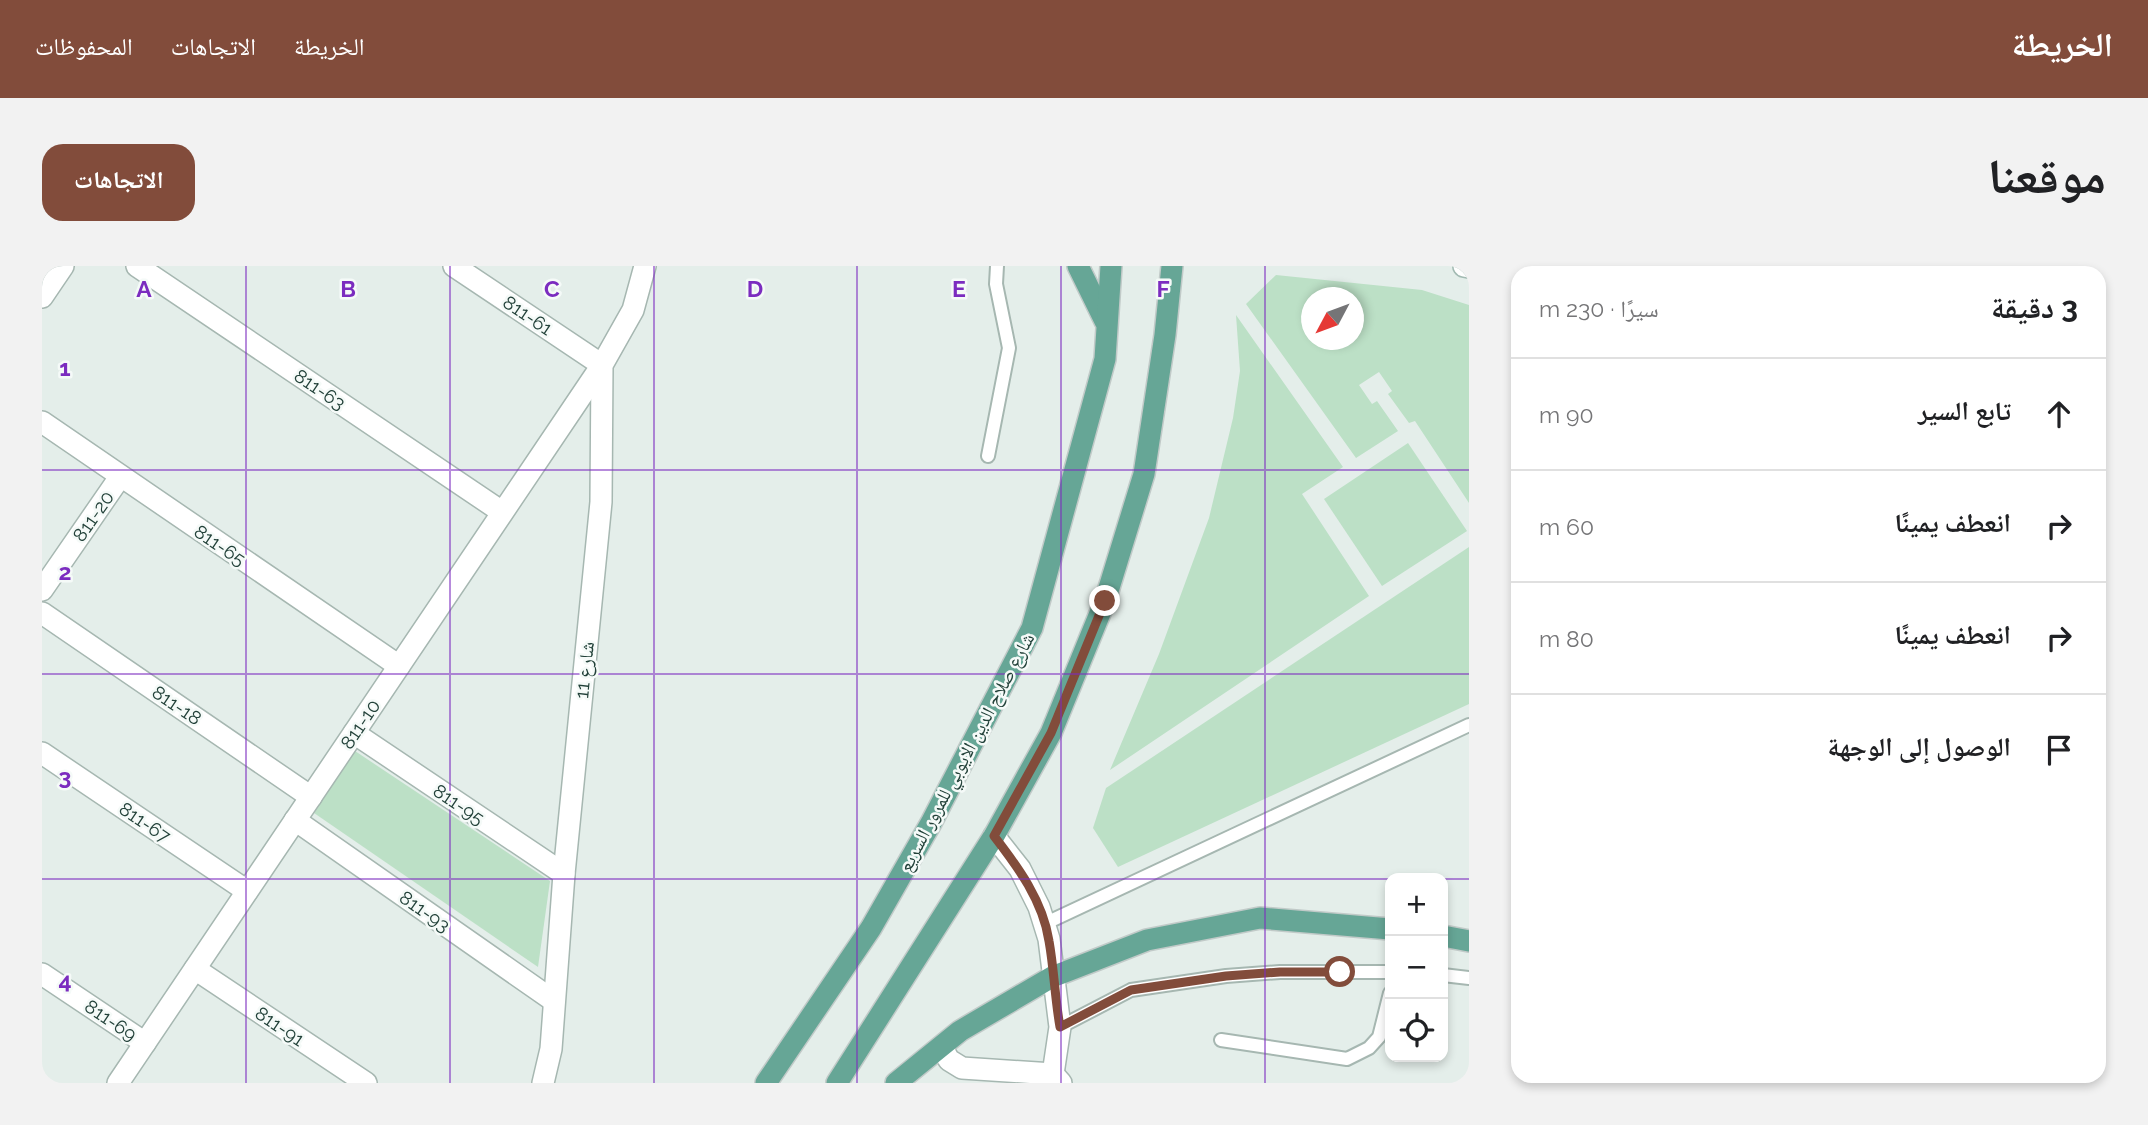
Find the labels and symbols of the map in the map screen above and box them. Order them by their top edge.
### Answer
text: A [136,275,152,302]
text: B [340,275,356,302]
text: C [544,275,560,302]
text: D [747,275,763,302]
text: E [952,275,966,302]
text: F [1156,275,1170,302]
north arrow [1301,287,1364,350]
street label: 811-61 [499,291,557,339]
text: 1 [59,354,71,381]
street label: 811-63 [290,364,350,414]
street label: 811-20 [68,486,118,546]
street label: 811-65 [190,520,250,570]
text: 2 [59,558,71,585]
route end [1089,585,1120,616]
street label: شارع صلاح الدين الايوبي للمرور السريع [894,629,1043,877]
street label: شارع 11 [570,640,599,700]
street label: 811-18 [148,681,206,729]
street label: 811-10 [336,695,384,753]
text: 3 [59,763,71,790]
street label: 811-95 [429,779,489,829]
street label: 811-67 [115,797,175,847]
street label: 811-93 [395,886,455,936]
route start [1324,956,1355,987]
text: 4 [58,967,72,994]
street label: 811-69 [81,995,141,1045]
street label: 811-91 [251,1002,309,1050]

